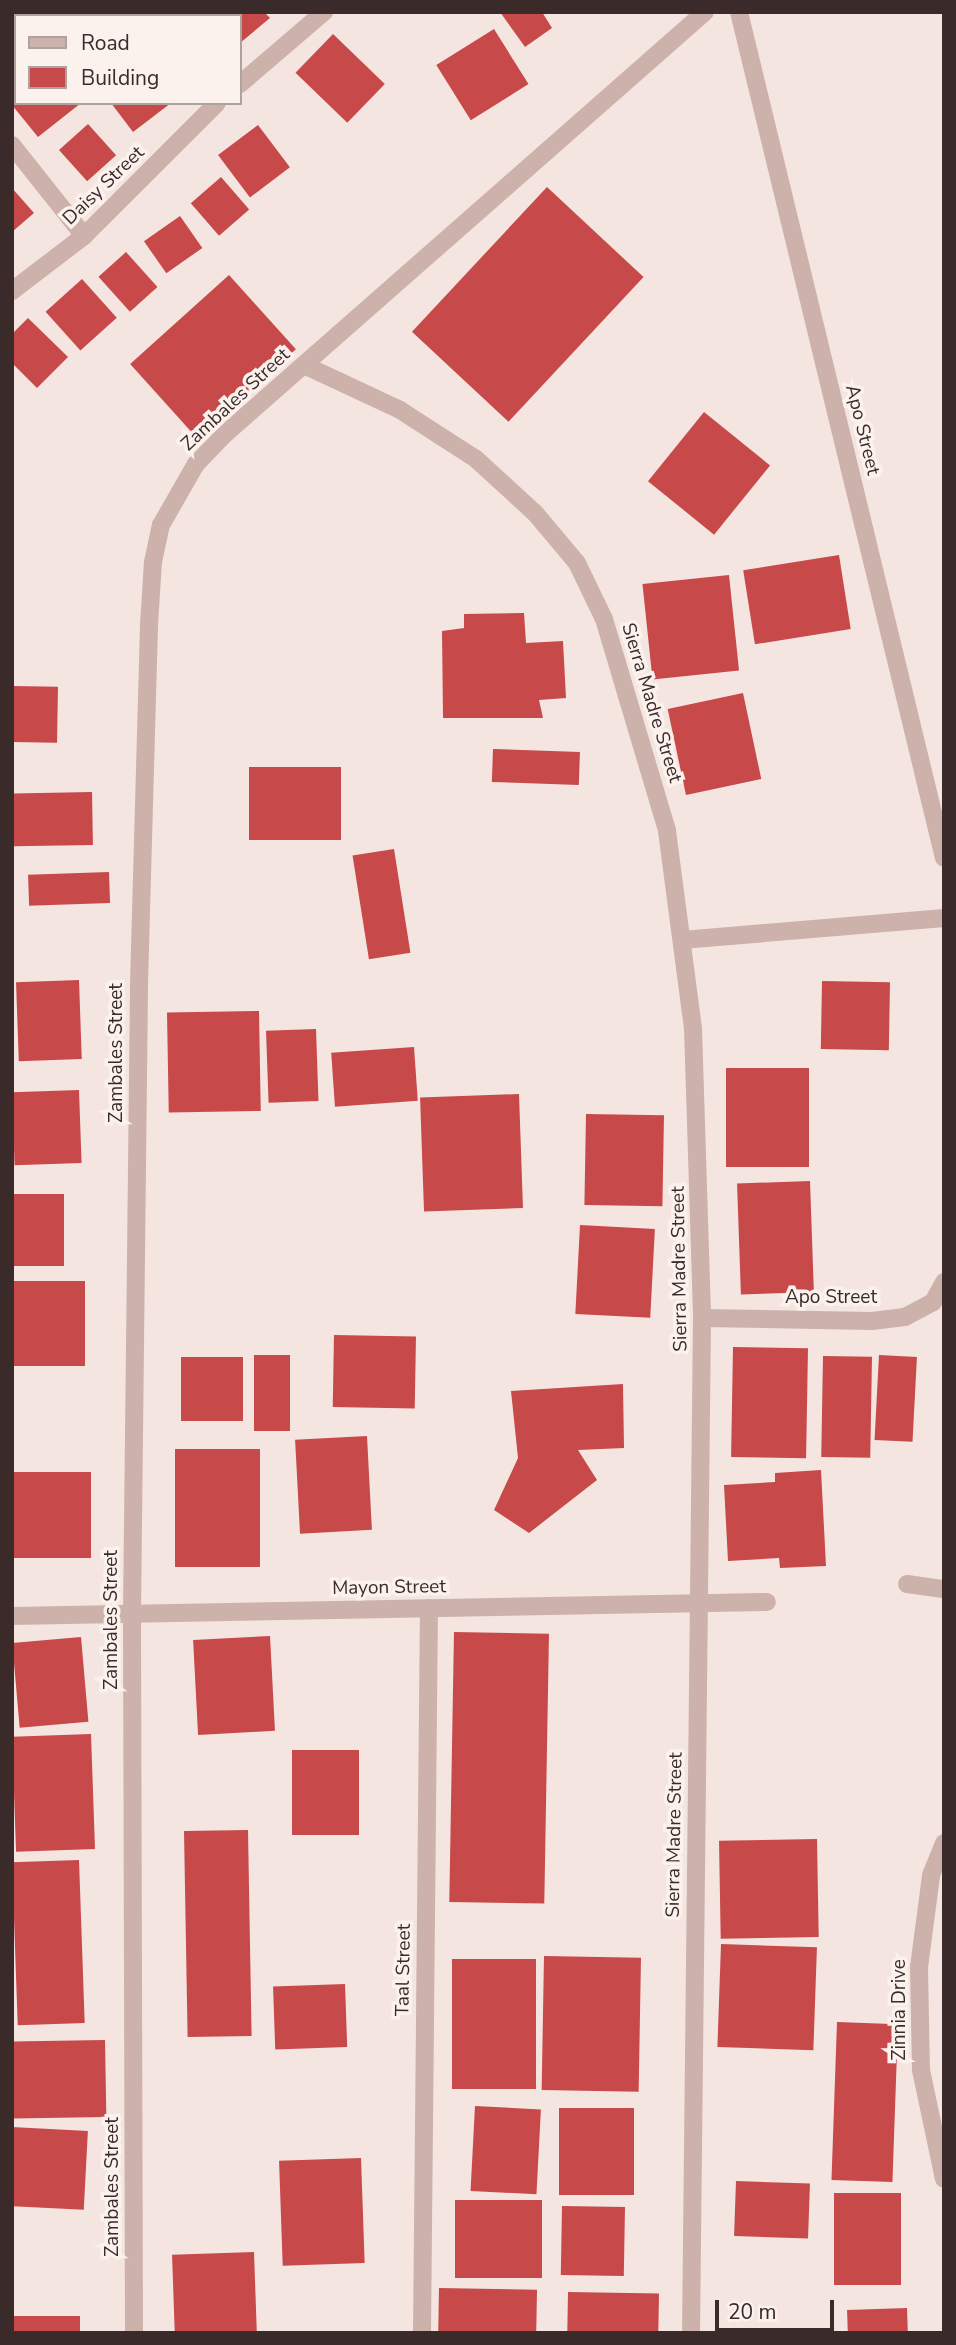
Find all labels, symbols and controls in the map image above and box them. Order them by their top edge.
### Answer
legend [14,14,242,105]
text: Road [81,29,130,57]
text: Building [81,64,159,92]
street label: Daisy Street [59,142,149,230]
street label: Zambales Street [177,344,295,456]
street label: Apo Street [840,383,884,477]
street label: Sierra Madre Street [616,621,686,785]
street label: Zambales Street [106,983,128,1123]
street label: Sierra Madre Street [667,1186,693,1352]
street label: Apo Street [785,1287,877,1309]
street label: Zambales Street [101,1550,123,1690]
street label: Mayon Street [332,1576,446,1600]
street label: Sierra Madre Street [662,1752,688,1918]
street label: Taal Street [392,1924,416,2016]
street label: Zinnia Drive [889,1959,911,2061]
street label: Zambales Street [102,2117,124,2257]
scale bar [718,2286,837,2330]
text: 20 m [728,2298,777,2326]

